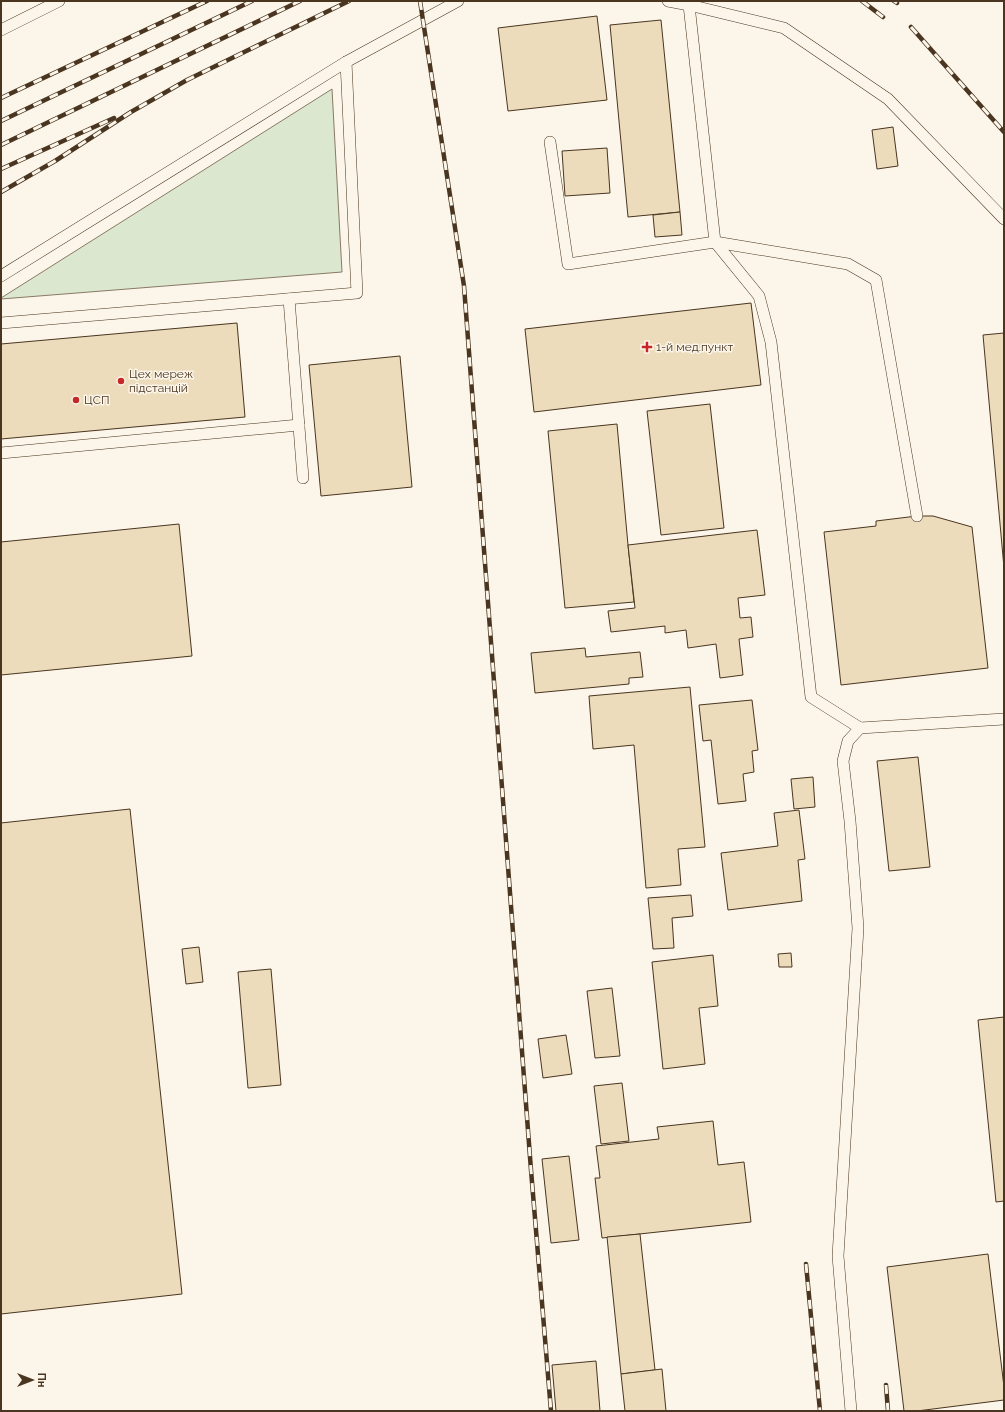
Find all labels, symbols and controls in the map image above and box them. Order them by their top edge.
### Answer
place label: 1-й мед.пункт [656,340,733,354]
marker: 1-й мед.пункт [641,341,653,353]
place label: Цех мереж підстанцій [129,367,194,395]
marker: Цех мереж підстанцій [116,376,126,386]
place label: ЦСП [84,393,110,407]
marker: ЦСП [71,395,81,405]
north arrow [12,1360,52,1400]
text: Пн [35,1373,48,1387]

